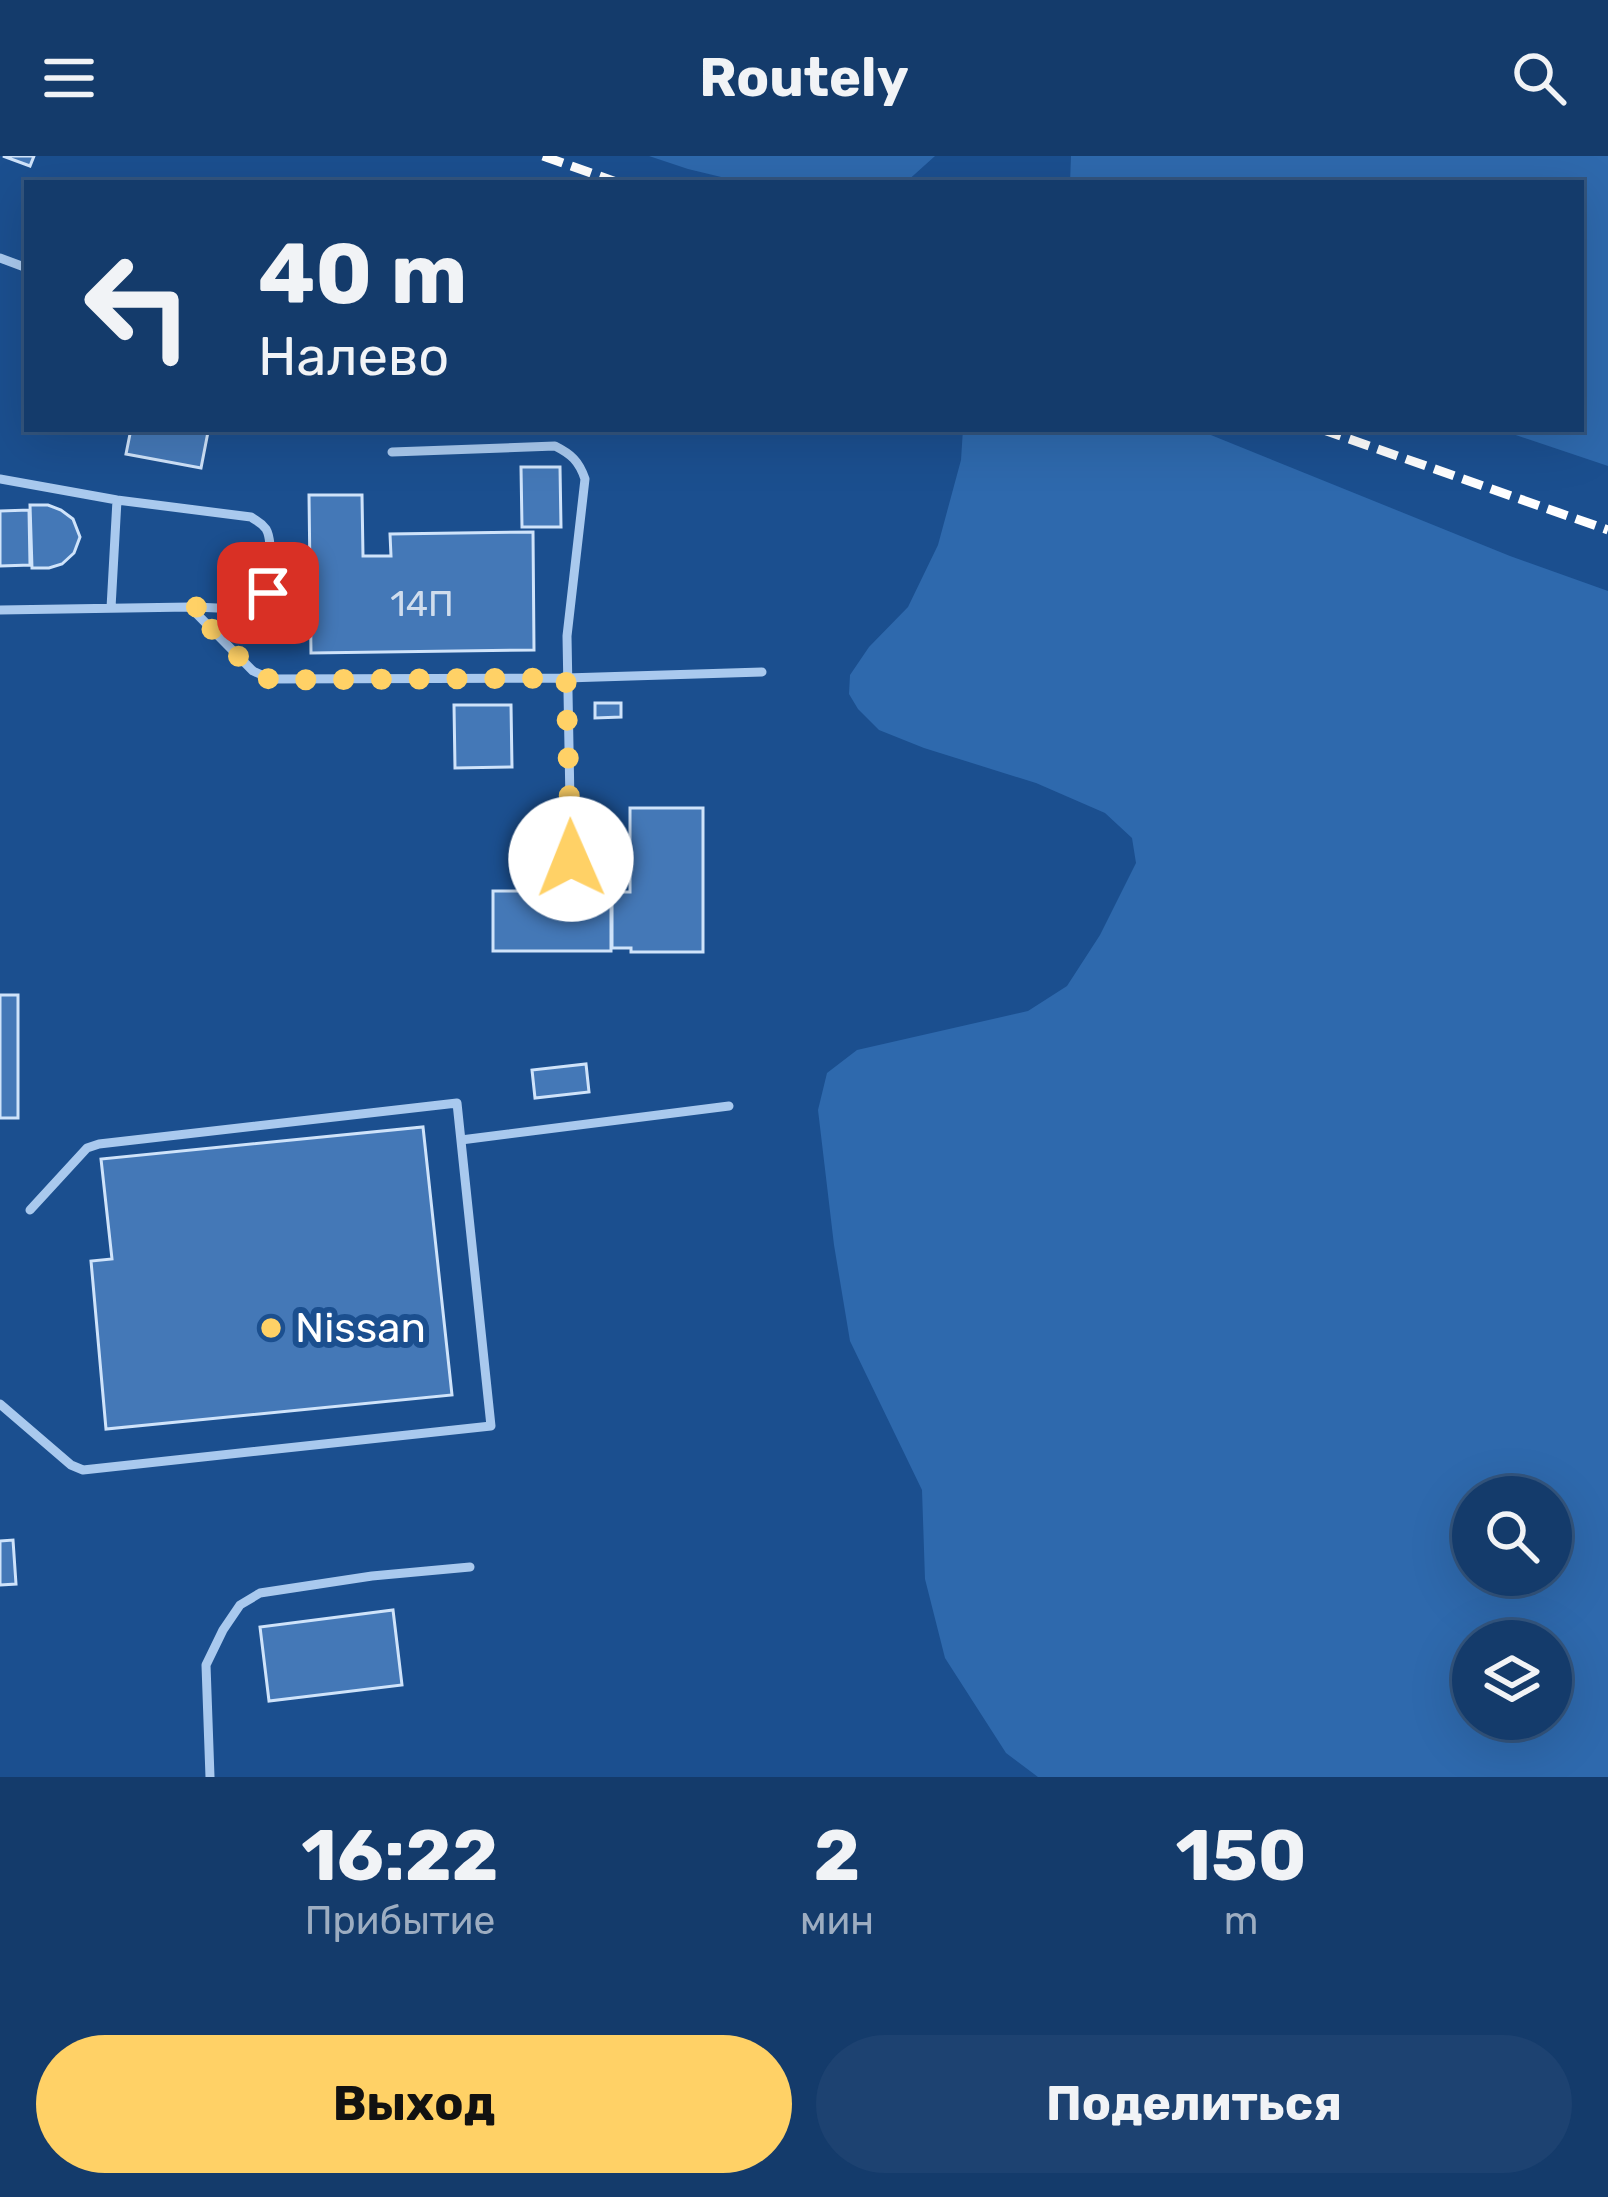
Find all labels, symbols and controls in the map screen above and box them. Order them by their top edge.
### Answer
icon: menu [36,45,102,111]
icon: search [1506,45,1572,111]
text: Routely [699,46,909,110]
text: 40 m [258,224,467,324]
icon: left [60,228,216,384]
text: Налево [258,325,449,389]
pin [217,542,319,644]
icon: arrive [235,560,301,626]
house number: 14П [390,582,454,625]
position arrow [508,796,634,922]
place label: Nissan [295,1303,426,1353]
marker: Nissan [258,1315,284,1341]
map controls [1452,1476,1572,1740]
button: search [1452,1476,1572,1596]
button: layers [1452,1620,1572,1740]
text: 16:22 [301,1813,499,1898]
text: 2 [814,1813,860,1898]
text: 150 [1175,1813,1307,1898]
text: Прибытие [305,1898,495,1944]
text: мин [800,1898,874,1944]
text: m [1224,1898,1258,1944]
button: Выход [36,2035,792,2173]
button: Поделиться [816,2035,1572,2173]

